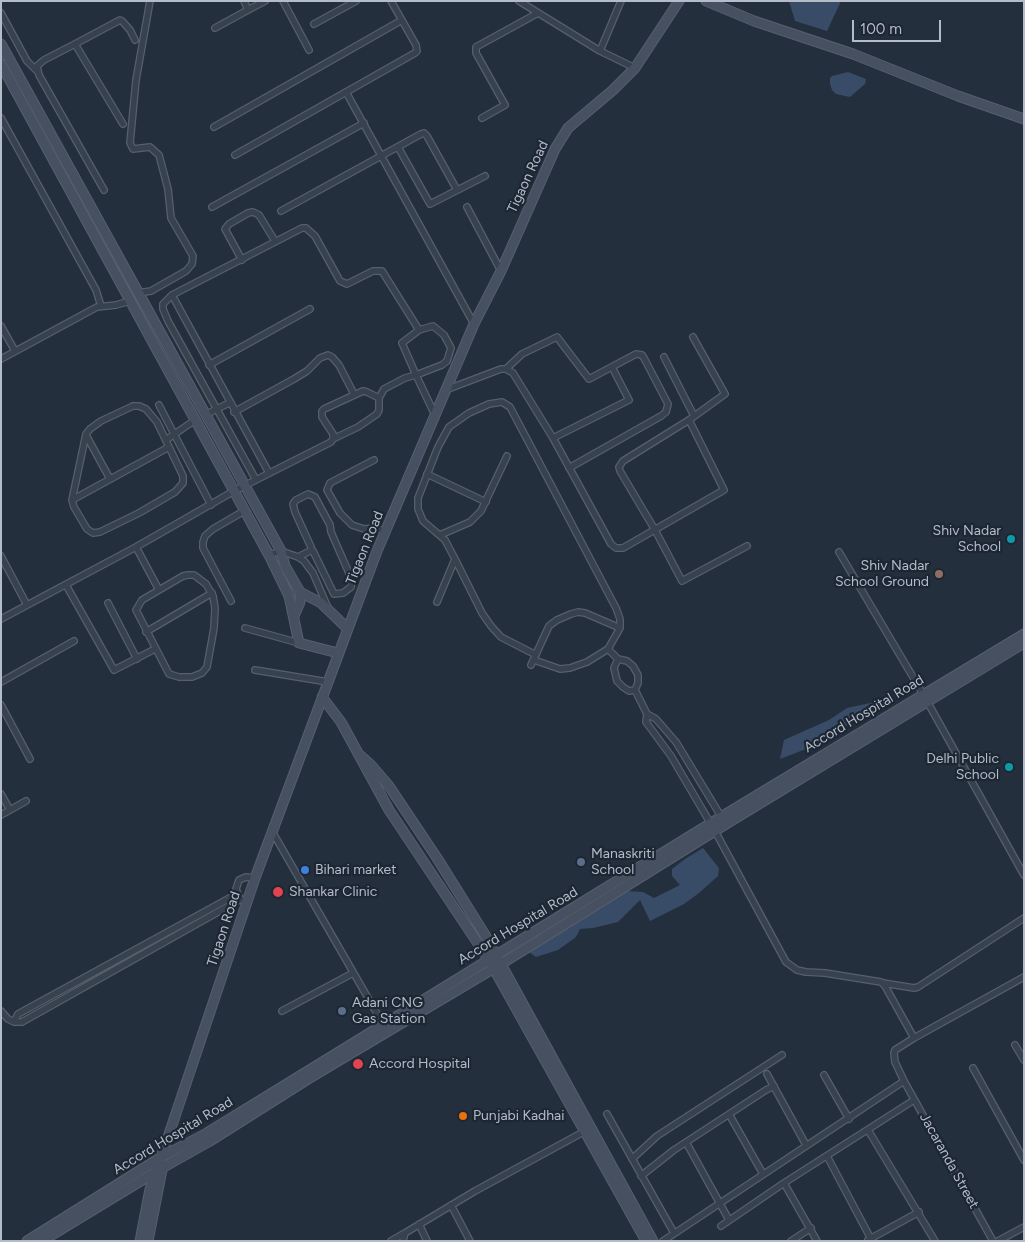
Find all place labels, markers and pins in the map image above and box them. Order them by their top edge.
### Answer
place label: Shiv Nadar School [933,523,1001,556]
marker: Shiv Nadar School [1005,533,1017,545]
place label: Shiv Nadar School Ground [835,558,929,590]
marker: Shiv Nadar School Ground [933,568,945,580]
place label: Delhi Public School [926,751,999,784]
marker: Delhi Public School [1003,761,1015,773]
place label: Manaskriti School [591,846,655,879]
marker: Manaskriti School [575,856,587,868]
place label: Bihari market [315,862,397,878]
marker: Bihari market [299,864,311,876]
place label: Shankar Clinic [289,884,377,900]
marker: Shankar Clinic [271,885,285,899]
place label: Adani CNG Gas Station [352,995,425,1028]
marker: Adani CNG Gas Station [336,1005,348,1017]
place label: Accord Hospital [369,1056,470,1072]
marker: Accord Hospital [351,1057,365,1071]
place label: Punjabi Kadhai [473,1108,564,1124]
marker: Punjabi Kadhai [457,1110,469,1122]

